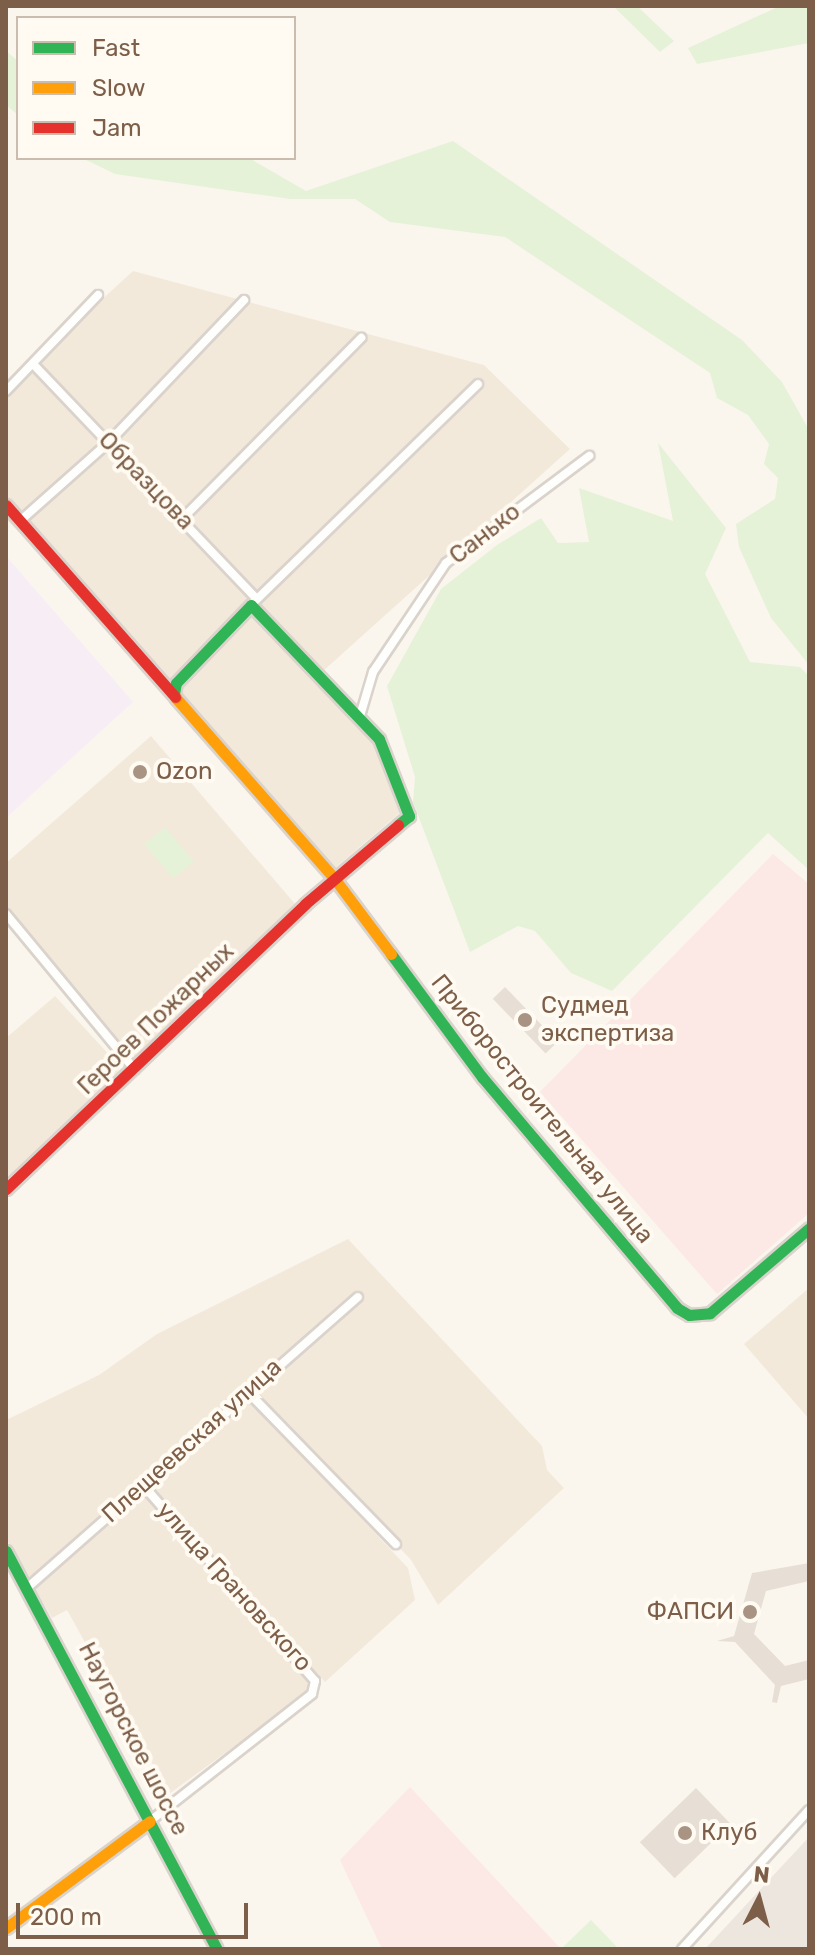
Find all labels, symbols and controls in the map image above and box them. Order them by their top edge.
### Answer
legend [16,16,296,160]
text: Fast [92,34,140,62]
text: Slow [92,74,145,102]
text: Jam [92,114,142,142]
street label: Образцова [92,426,200,536]
street label: Санько [444,497,526,571]
place label: Ozon [156,758,213,786]
marker: Ozon [131,763,149,781]
street label: Героев Пожарных [72,937,240,1101]
street label: Приборостроительная улица [425,969,659,1249]
place label: Судмед экспертиза [541,992,674,1048]
marker: Судмед экспертиза [516,1011,534,1029]
street label: Плещеевская улица [96,1353,288,1529]
street label: улица Грановского [150,1496,318,1678]
place label: ФАПСИ [646,1598,734,1626]
marker: ФАПСИ [741,1603,759,1621]
street label: Наугорское шоссе [72,1638,194,1840]
place label: Клуб [701,1819,757,1847]
marker: Клуб [676,1824,694,1842]
north arrow [719,1859,799,1939]
text: N [752,1860,771,1889]
scale bar [20,1887,252,1937]
text: 200 m [30,1903,102,1931]

